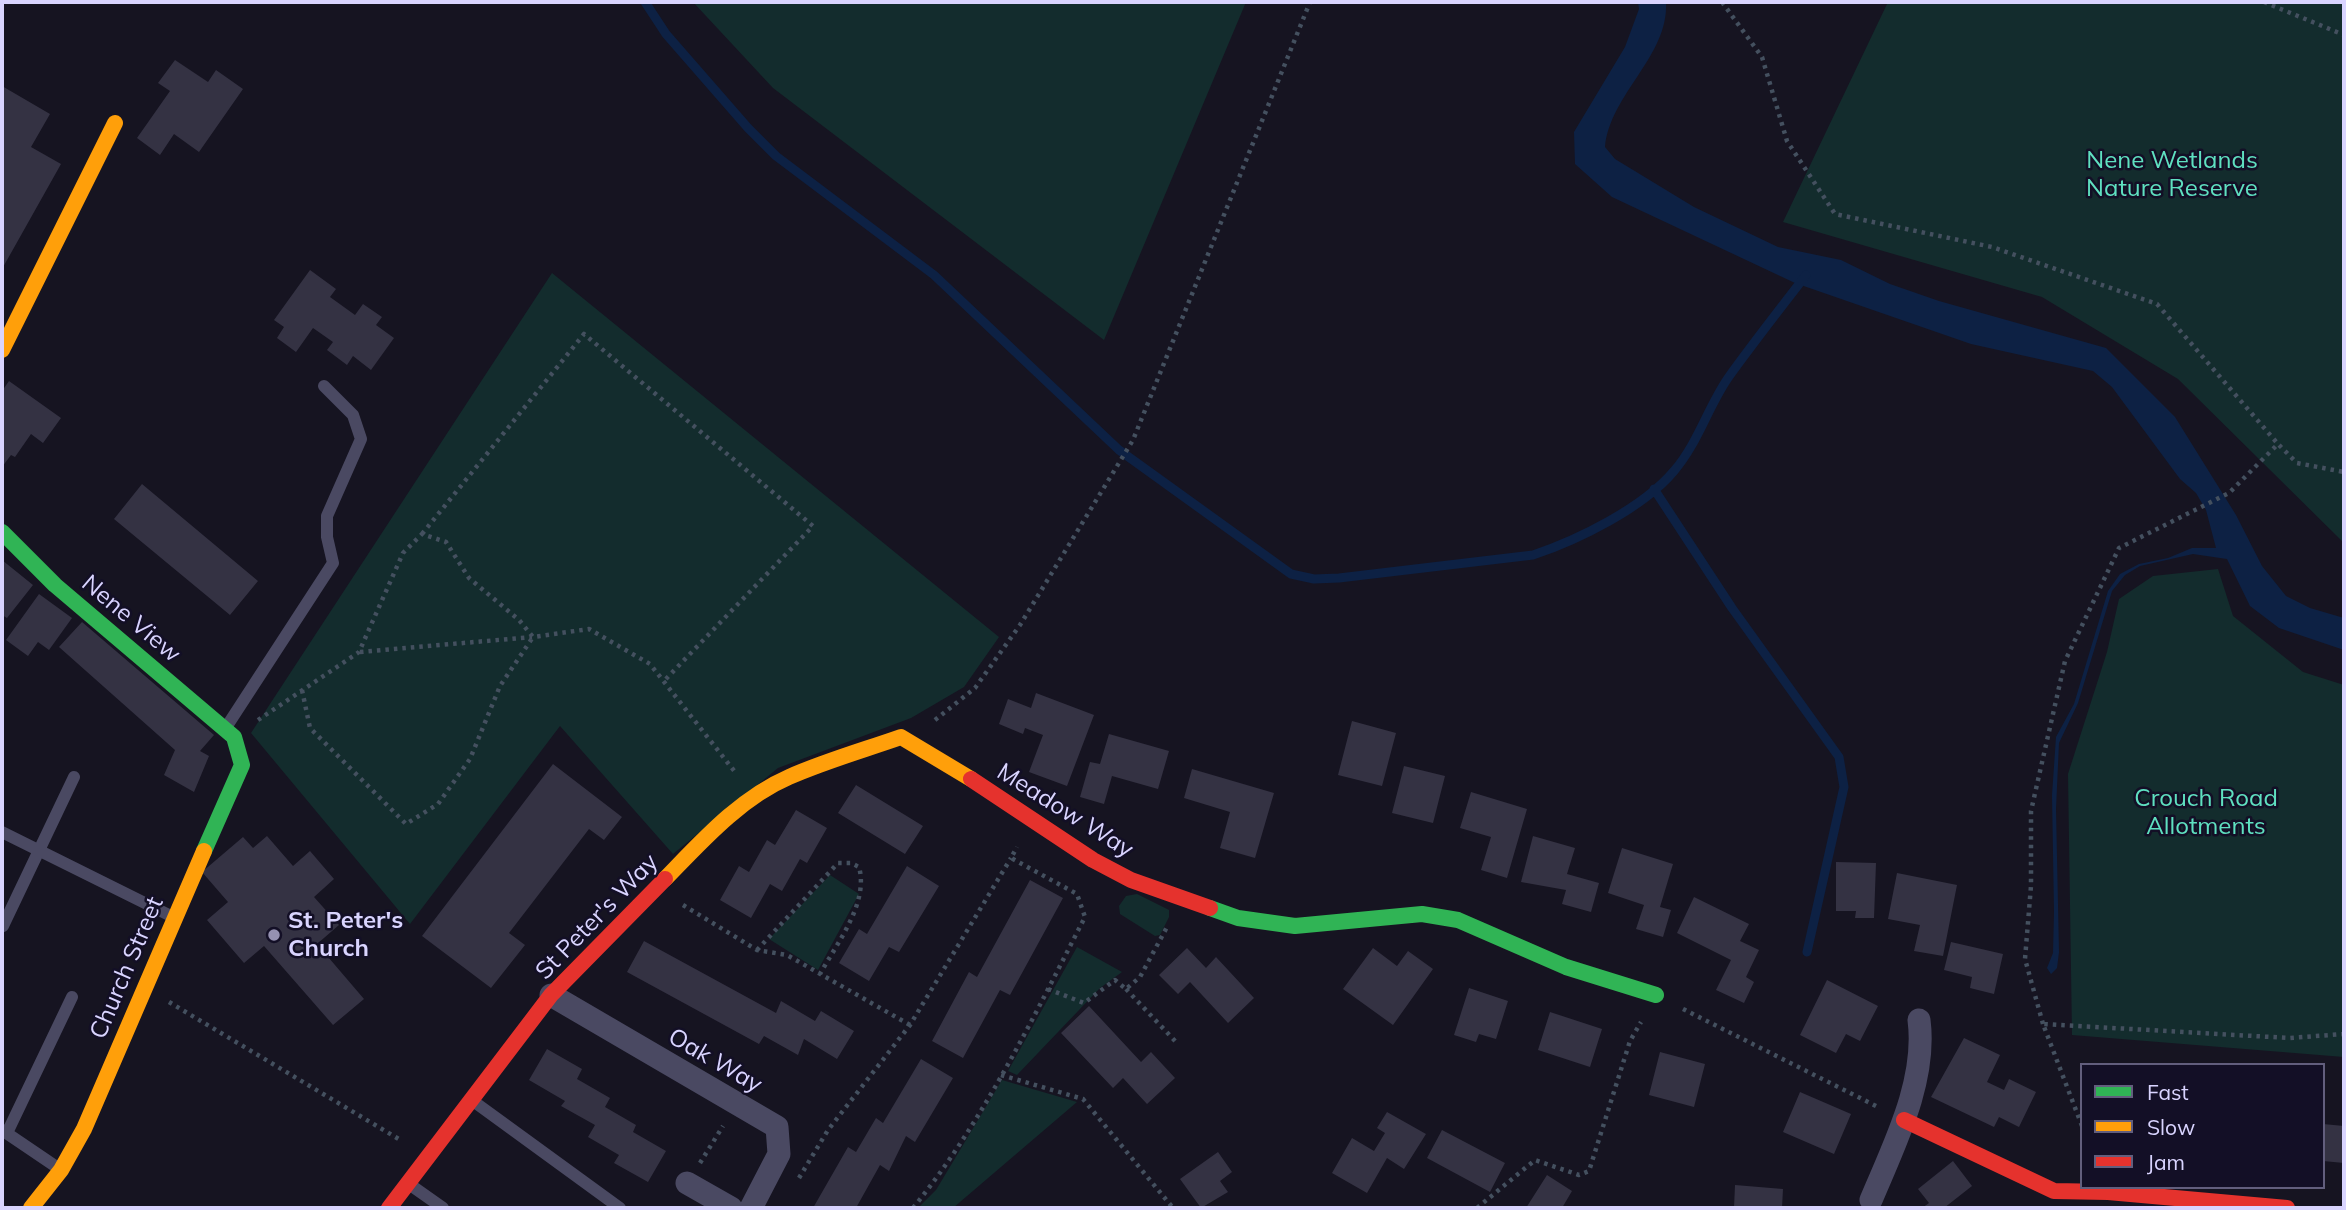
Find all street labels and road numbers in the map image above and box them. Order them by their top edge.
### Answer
street label: Nene View [76,569,186,669]
street label: Meadow Way [991,758,1139,864]
street label: St Peter's Way [530,848,664,986]
street label: Church Street [84,893,170,1043]
street label: Oak Way [663,1023,767,1099]

